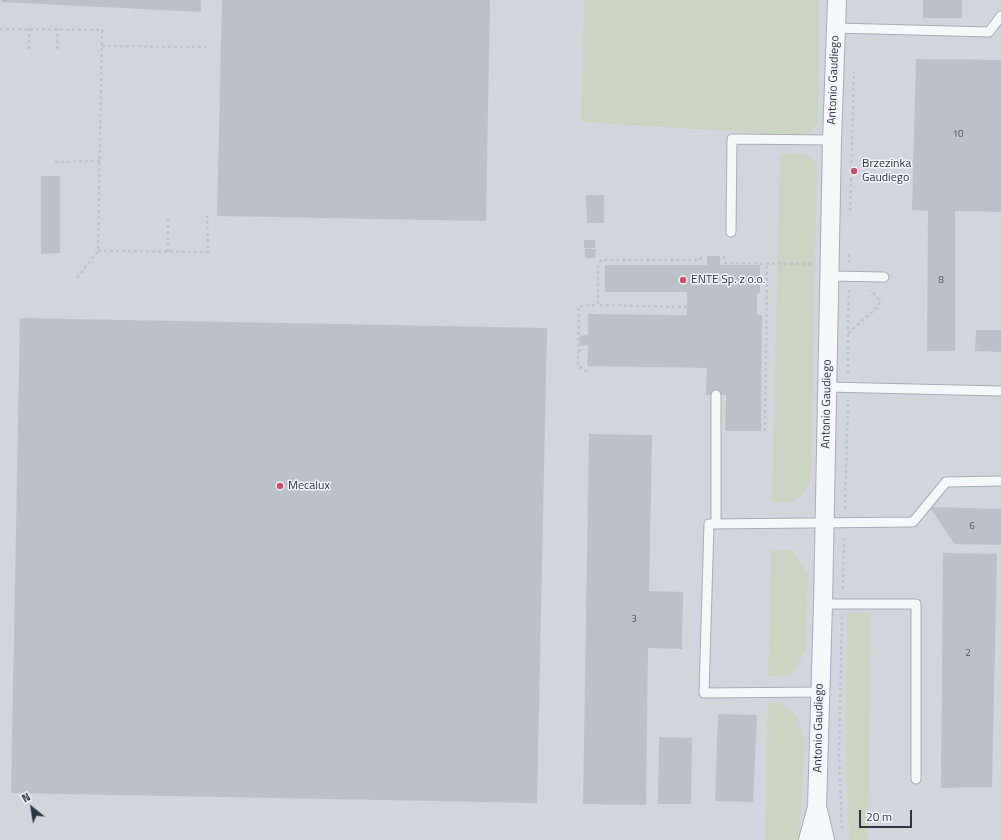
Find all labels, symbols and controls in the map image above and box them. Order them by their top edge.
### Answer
street label: Antonio Gaudiego [825,35,843,125]
house number: 10 [952,129,964,141]
place label: Brzezinka Gaudiego [862,157,911,185]
marker: Brzezinka Gaudiego [849,166,859,176]
place label: ENTE Sp. z o.o. [691,273,765,287]
marker: ENTE Sp. z o.o. [678,275,688,285]
house number: 8 [938,275,944,287]
street label: Antonio Gaudiego [819,359,835,449]
place label: Mecalux [288,479,330,493]
marker: Mecalux [275,481,285,491]
house number: 6 [969,521,975,533]
house number: 3 [631,614,637,626]
house number: 2 [965,648,971,660]
street label: Antonio Gaudiego [811,683,827,773]
north arrow [12,788,52,828]
text: N [19,789,33,806]
scale bar [861,802,914,828]
text: 20 m [866,807,892,826]

